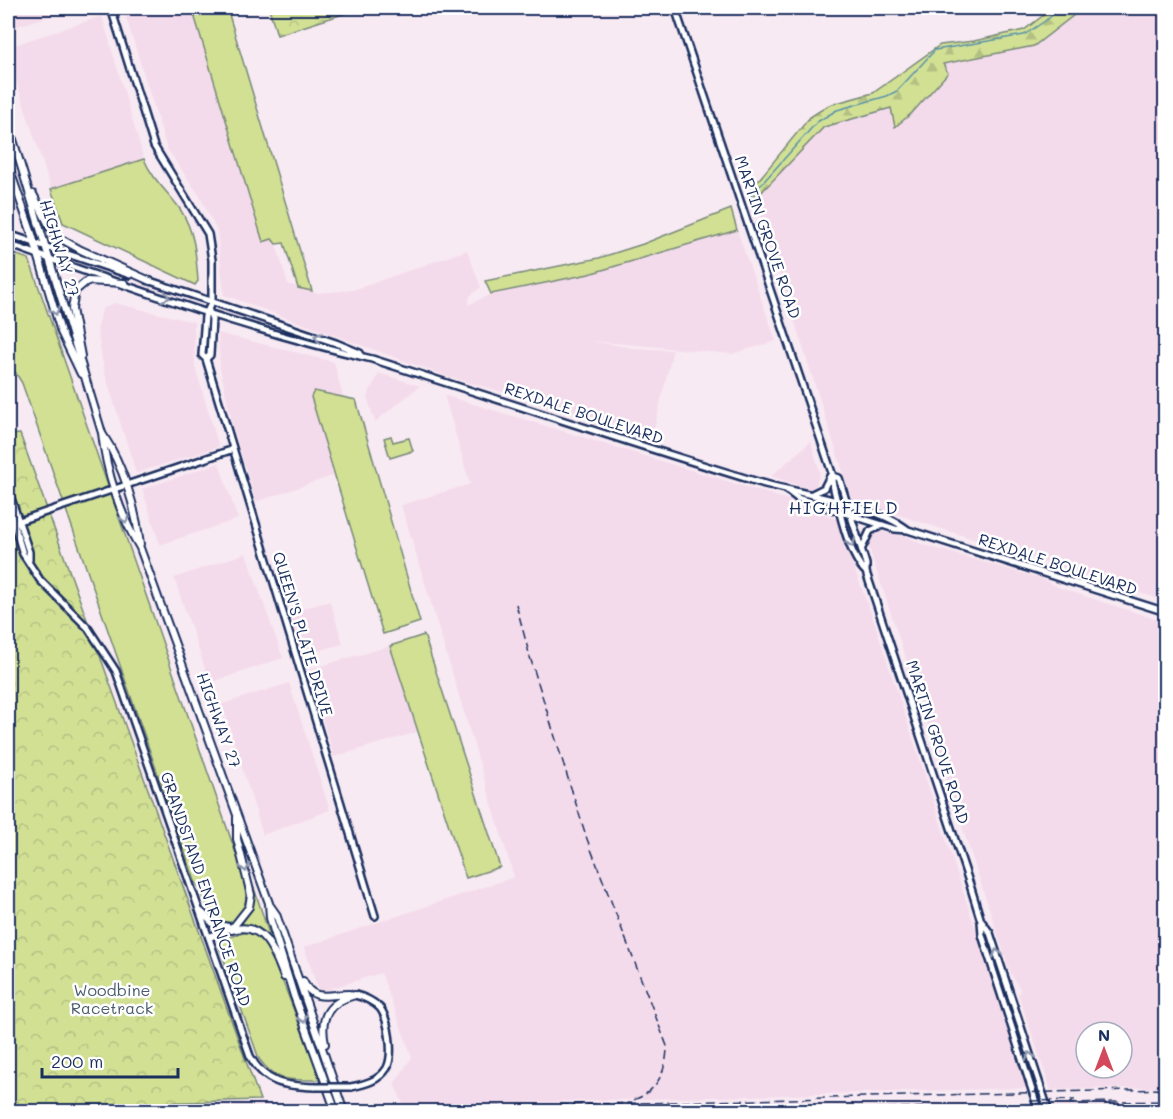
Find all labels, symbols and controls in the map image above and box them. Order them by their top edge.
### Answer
street label: MARTIN GROVE ROAD [731,152,806,321]
street label: HIGHWAY 27 [36,197,85,299]
one-way arrow [160,290,171,302]
one-way arrow [48,305,60,316]
one-way arrow [313,331,324,344]
street label: REXDALE BOULEVARD [502,377,666,448]
district label: HIGHFIELD [789,495,899,519]
one-way arrow [118,513,131,524]
street label: REXDALE BOULEVARD [976,528,1140,599]
one-way arrow [844,537,856,548]
street label: QUEEN'S PLATE DRIVE [268,549,339,719]
street label: MARTIN GROVE ROAD [902,657,975,827]
street label: HIGHWAY 27 [192,669,247,771]
street label: GRANDSTAND ENTRANCE ROAD [156,769,257,1009]
one-way arrow [238,863,251,873]
one-way arrow [991,948,1004,959]
park label: Woodbine Racetrack [71,979,153,1018]
one-way arrow [295,1014,308,1024]
north arrow [1074,1020,1134,1080]
text: N [1098,1024,1110,1045]
scale bar [42,1041,178,1079]
text: 200 m [51,1049,103,1073]
one-way arrow [1025,1051,1038,1062]

